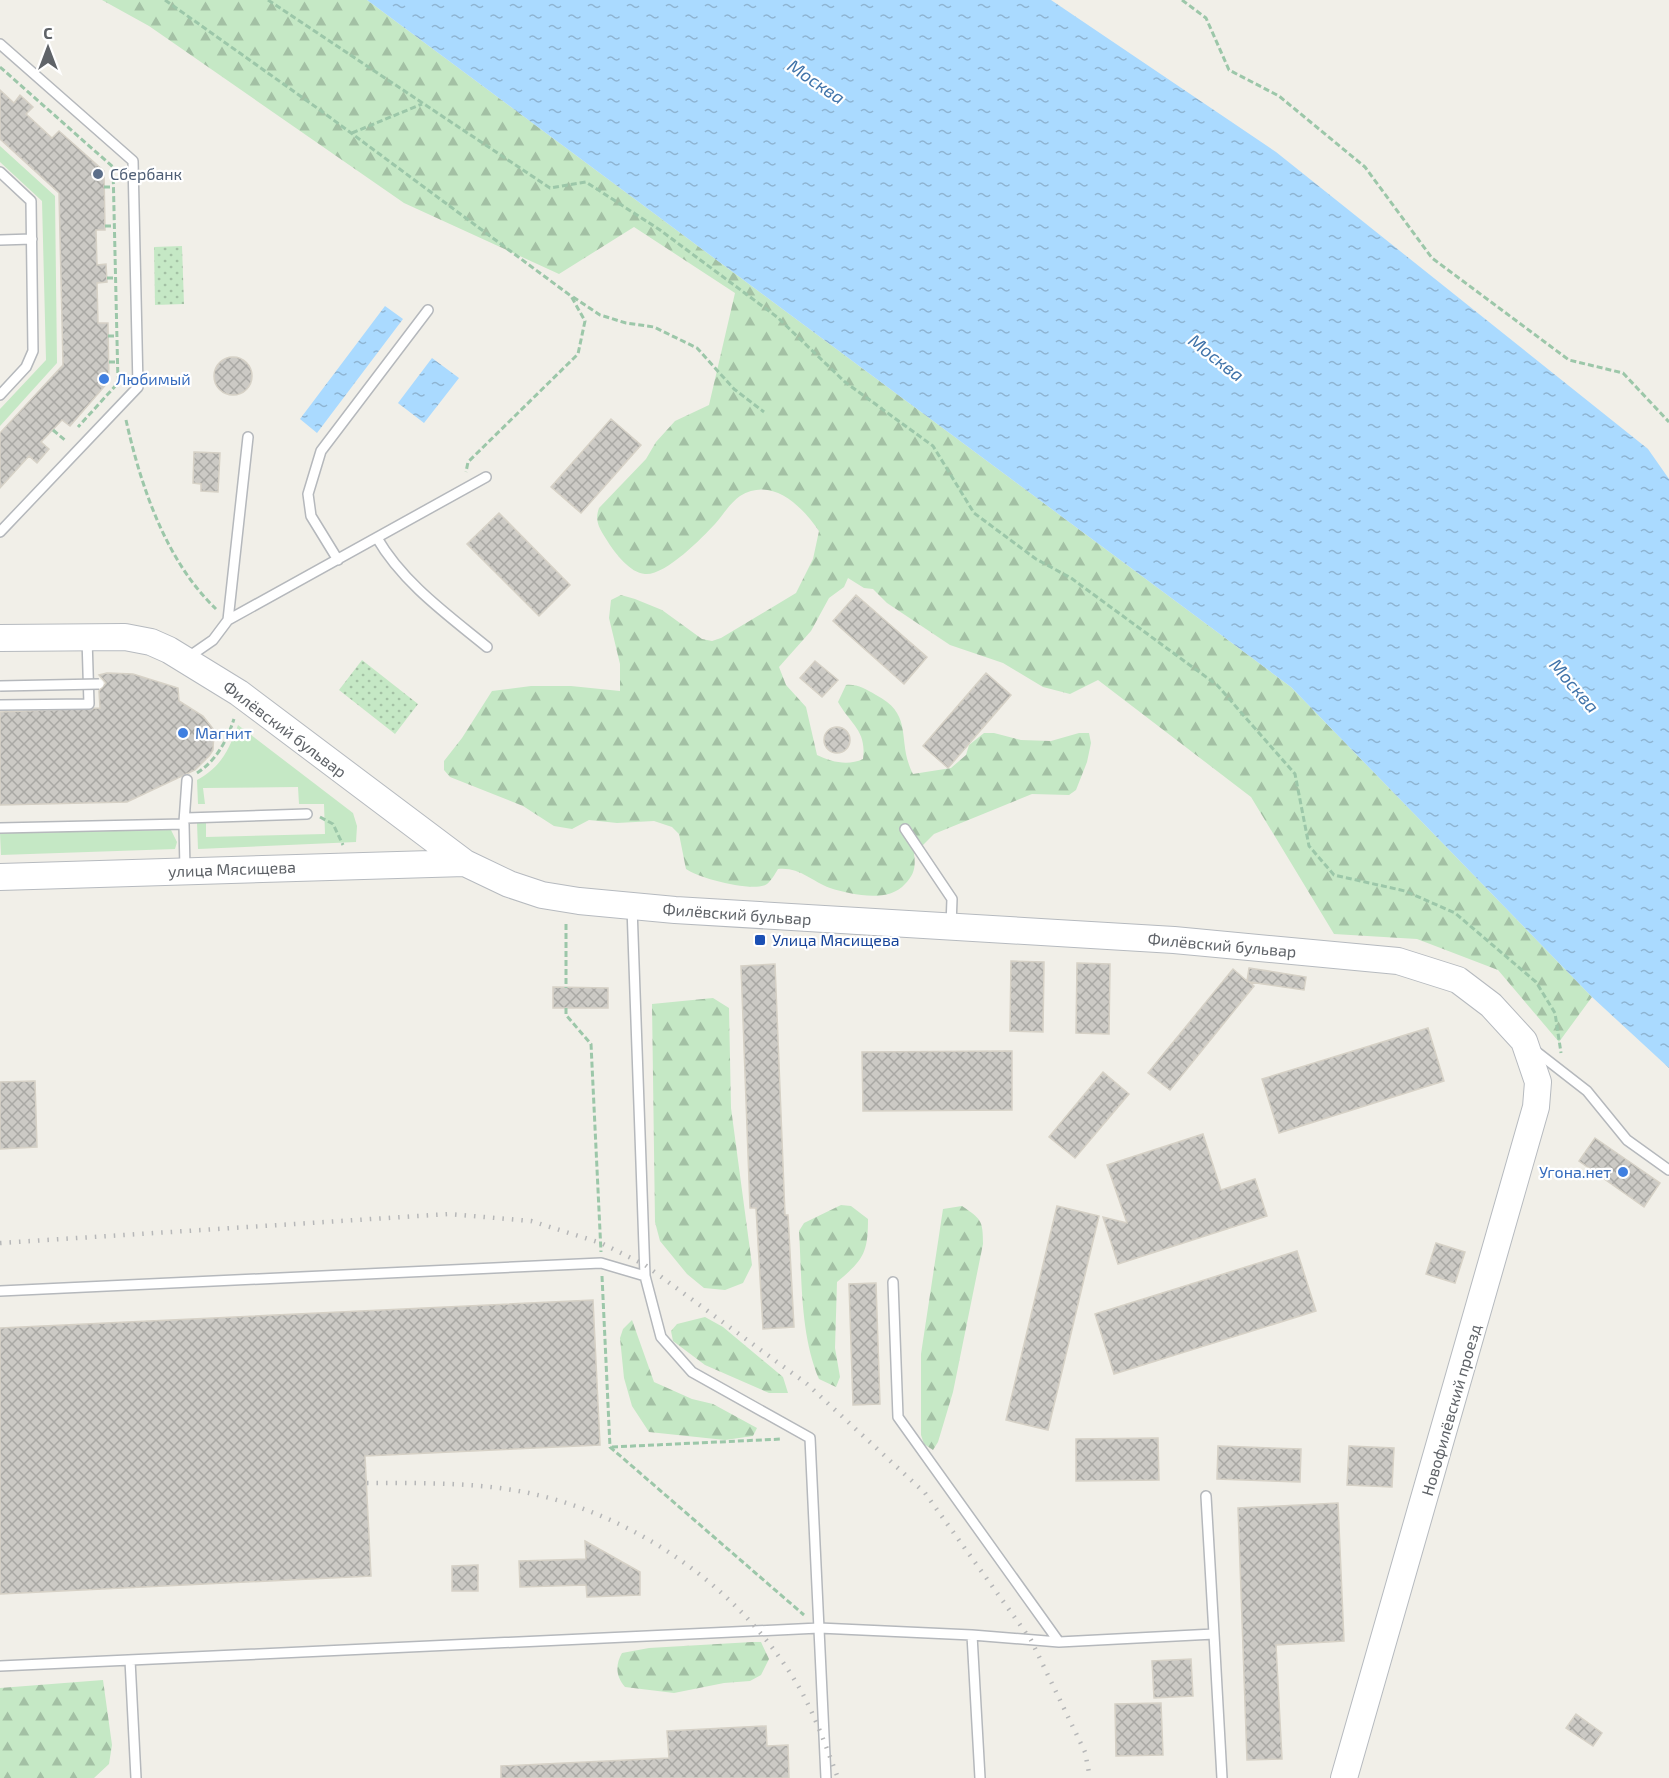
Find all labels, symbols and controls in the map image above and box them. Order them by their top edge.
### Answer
north arrow [18,18,78,78]
text: С [43,23,53,42]
water label: Москва [784,54,849,108]
place label: Сбербанк [110,164,183,183]
marker: Сбербанк [91,167,105,181]
water label: Москва [1184,329,1249,386]
place label: Любимый [116,369,191,388]
marker: Любимый [97,372,111,386]
water label: Москва [1545,654,1604,717]
street label: Филёвский бульвар [219,676,351,782]
place label: Магнит [195,723,252,742]
marker: Магнит [176,726,190,740]
street label: улица Мясищева [168,857,296,881]
street label: Филёвский бульвар [662,899,812,929]
street label: Филёвский бульвар [1147,929,1297,961]
place label: Улица Мясищева [772,930,900,949]
marker: Улица Мясищева [753,933,767,947]
place label: Угона.нет [1539,1162,1611,1181]
marker: Угона.нет [1616,1165,1630,1179]
street label: Новофилёвский проезд [1417,1322,1484,1498]

